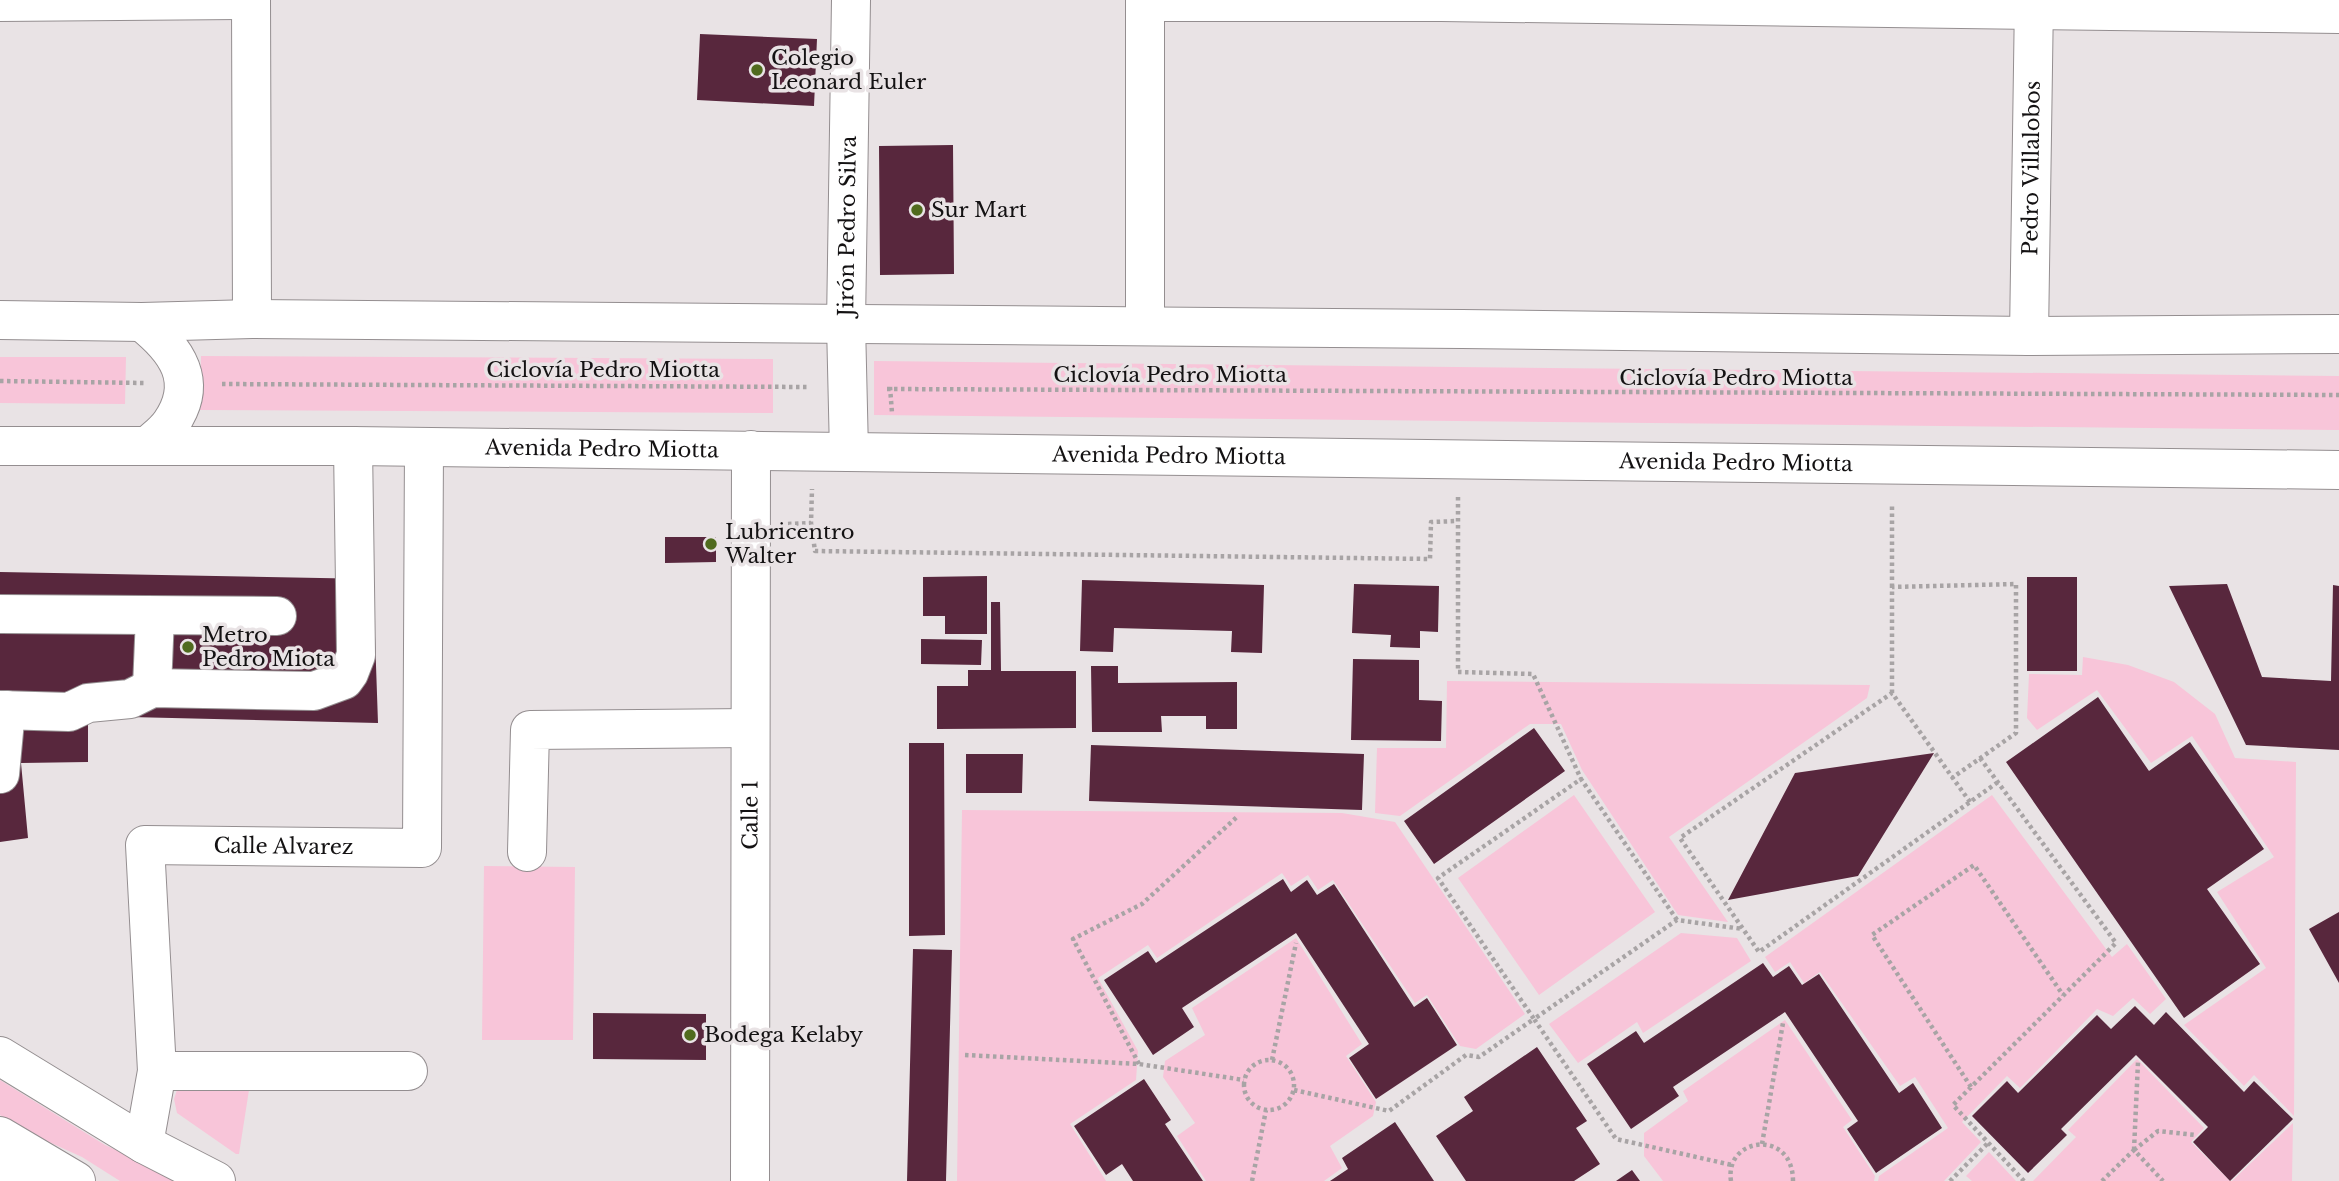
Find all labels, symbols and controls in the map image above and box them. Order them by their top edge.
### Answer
place label: Colegio Leonard Euler [771,45,926,95]
marker: Colegio Leonard Euler [749,62,765,78]
street label: Pedro Villalobos [2017,80,2046,256]
street label: Jirón Pedro Silva [833,135,862,320]
place label: Sur Mart [931,197,1027,223]
marker: Sur Mart [909,202,925,218]
street label: Ciclovía Pedro Miotta [486,357,720,383]
street label: Ciclovía Pedro Miotta [1053,362,1287,388]
street label: Ciclovía Pedro Miotta [1619,365,1853,391]
street label: Avenida Pedro Miotta [484,435,719,463]
street label: Avenida Pedro Miotta [1051,441,1286,470]
street label: Avenida Pedro Miotta [1618,448,1853,477]
place label: Lubricentro Walter [724,519,854,569]
marker: Lubricentro Walter [703,536,719,552]
place label: Metro Pedro Miota [202,622,335,672]
marker: Metro Pedro Miota [180,639,196,655]
street label: Calle 1 [737,780,764,850]
street label: Calle Alvarez [213,833,354,860]
place label: Bodega Kelaby [704,1022,864,1048]
marker: Bodega Kelaby [682,1027,698,1043]

